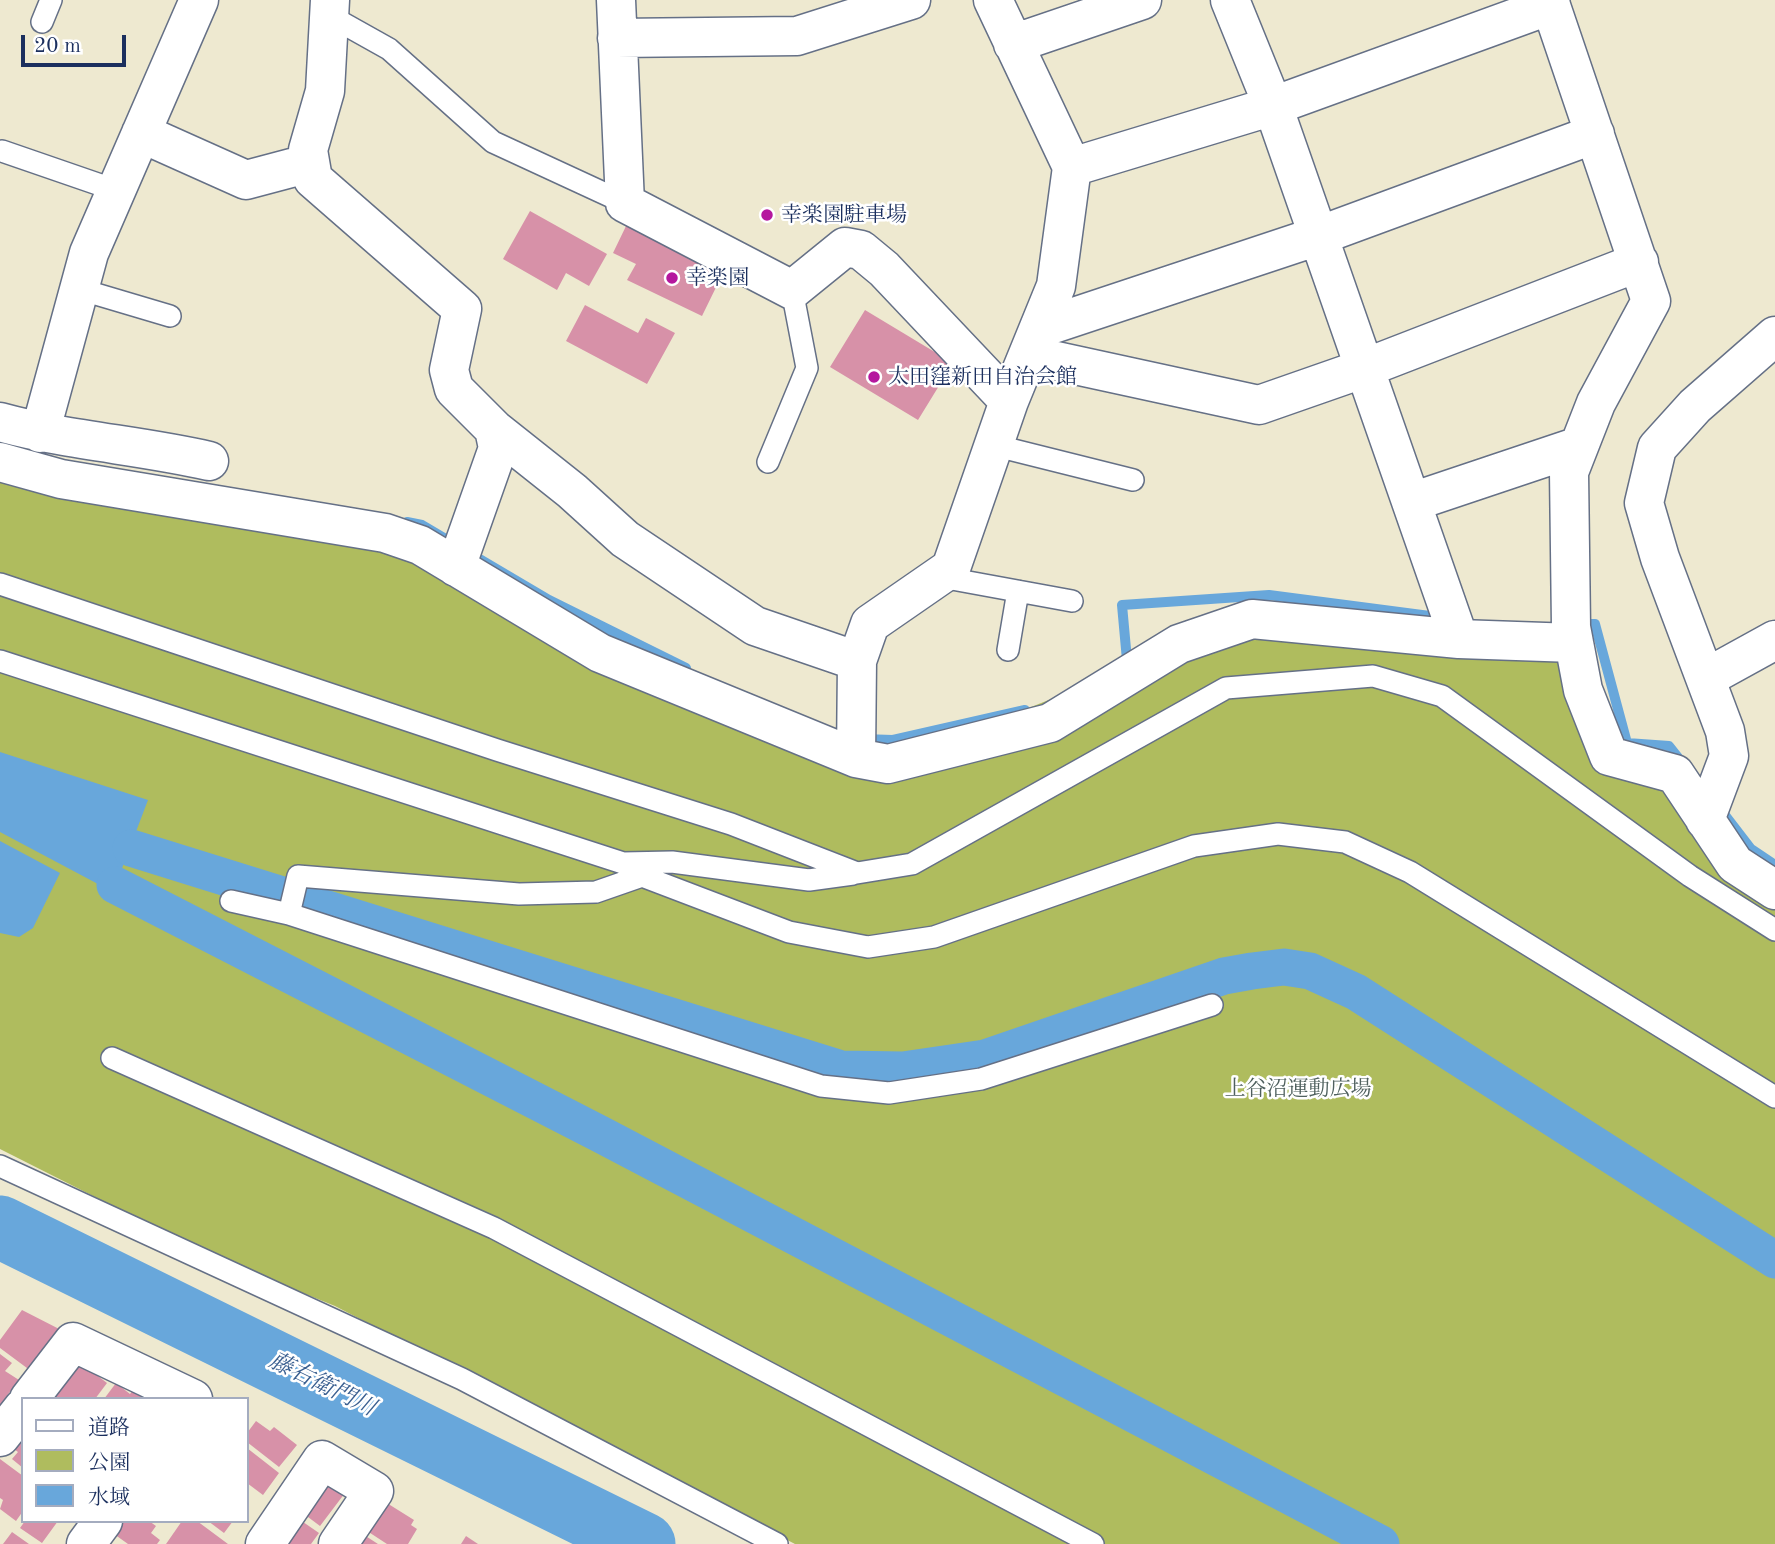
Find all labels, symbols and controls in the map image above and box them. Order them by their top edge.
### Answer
scale bar [24,21,130,65]
text: 20 m [34,36,81,57]
place label: 幸楽園駐車場 [781,202,907,228]
marker: 幸楽園駐車場 [759,207,775,223]
place label: 幸楽園 [686,265,749,291]
marker: 幸楽園 [664,270,680,286]
place label: 太田窪新田自治会館 [888,364,1077,390]
marker: 太田窪新田自治会館 [866,369,882,385]
park label: 上谷沼運動広場 [1225,1076,1371,1102]
water label: 藤右衛門川 [264,1347,380,1423]
legend [21,1397,248,1523]
text: 道路 [88,1418,130,1439]
text: 公園 [88,1453,130,1474]
text: 水域 [88,1488,130,1509]

